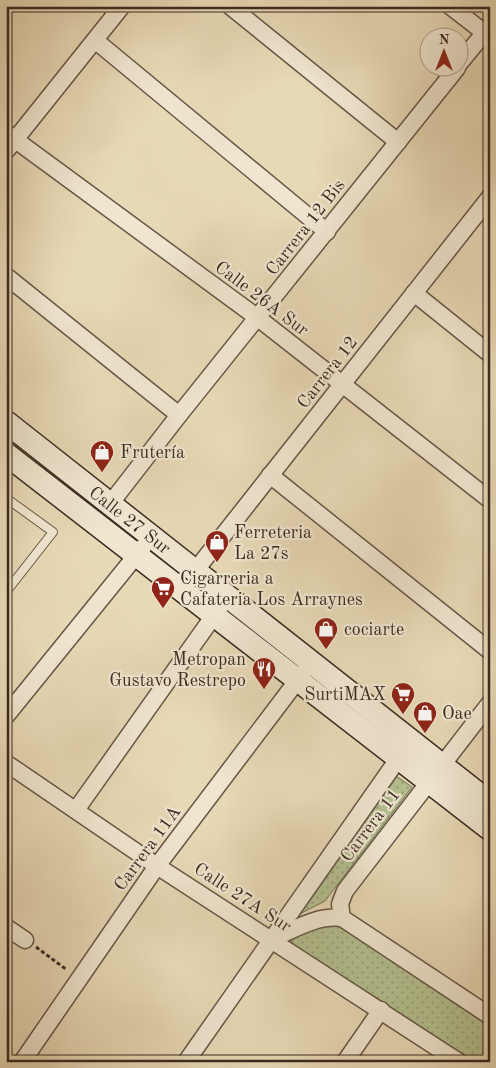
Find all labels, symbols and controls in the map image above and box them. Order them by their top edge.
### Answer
north arrow [418,28,468,78]
text: N [439,33,450,47]
street label: Carrera 12 Bis [263,176,349,279]
street label: Calle 26A Sur [211,258,312,340]
street label: Carrera 12 [294,333,361,412]
shop icon: Frutería [89,439,115,473]
place label: Frutería [120,444,185,462]
street label: Calle 27 Sur [85,484,174,558]
place label: Ferreteria La 27s [234,524,312,563]
shop icon: Ferreteria La 27s [204,529,230,563]
place label: Cigarreria a Cafateria Los Arraynes [180,570,363,609]
supermarket icon: Cigarreria a Cafateria Los Arraynes [150,575,176,609]
shop icon: cociarte [313,616,339,650]
place label: cociarte [344,621,404,639]
place label: Metropan Gustavo Restrepo [109,651,246,690]
restaurant icon: Metropan Gustavo Restrepo [251,656,277,690]
supermarket icon: SurtiMAX [390,681,416,715]
place label: SurtiMAX [304,686,386,704]
shop icon: Oae [412,700,438,734]
place label: Oae [442,705,472,723]
street label: Carrera 11 [338,786,404,865]
street label: Carrera 11A [111,803,185,894]
street label: Calle 27A Sur [191,860,295,936]

